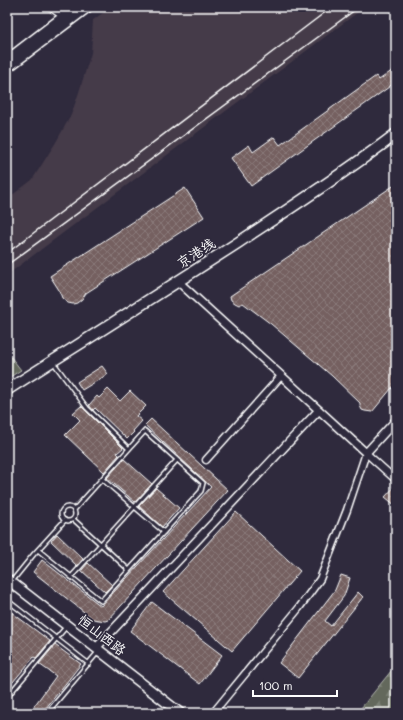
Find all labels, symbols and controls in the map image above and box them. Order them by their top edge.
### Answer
street label: 京港线 [173,233,219,272]
street label: 恒山西路 [74,610,130,659]
scale bar [253,672,337,698]
text: 100 m [259,677,293,693]

